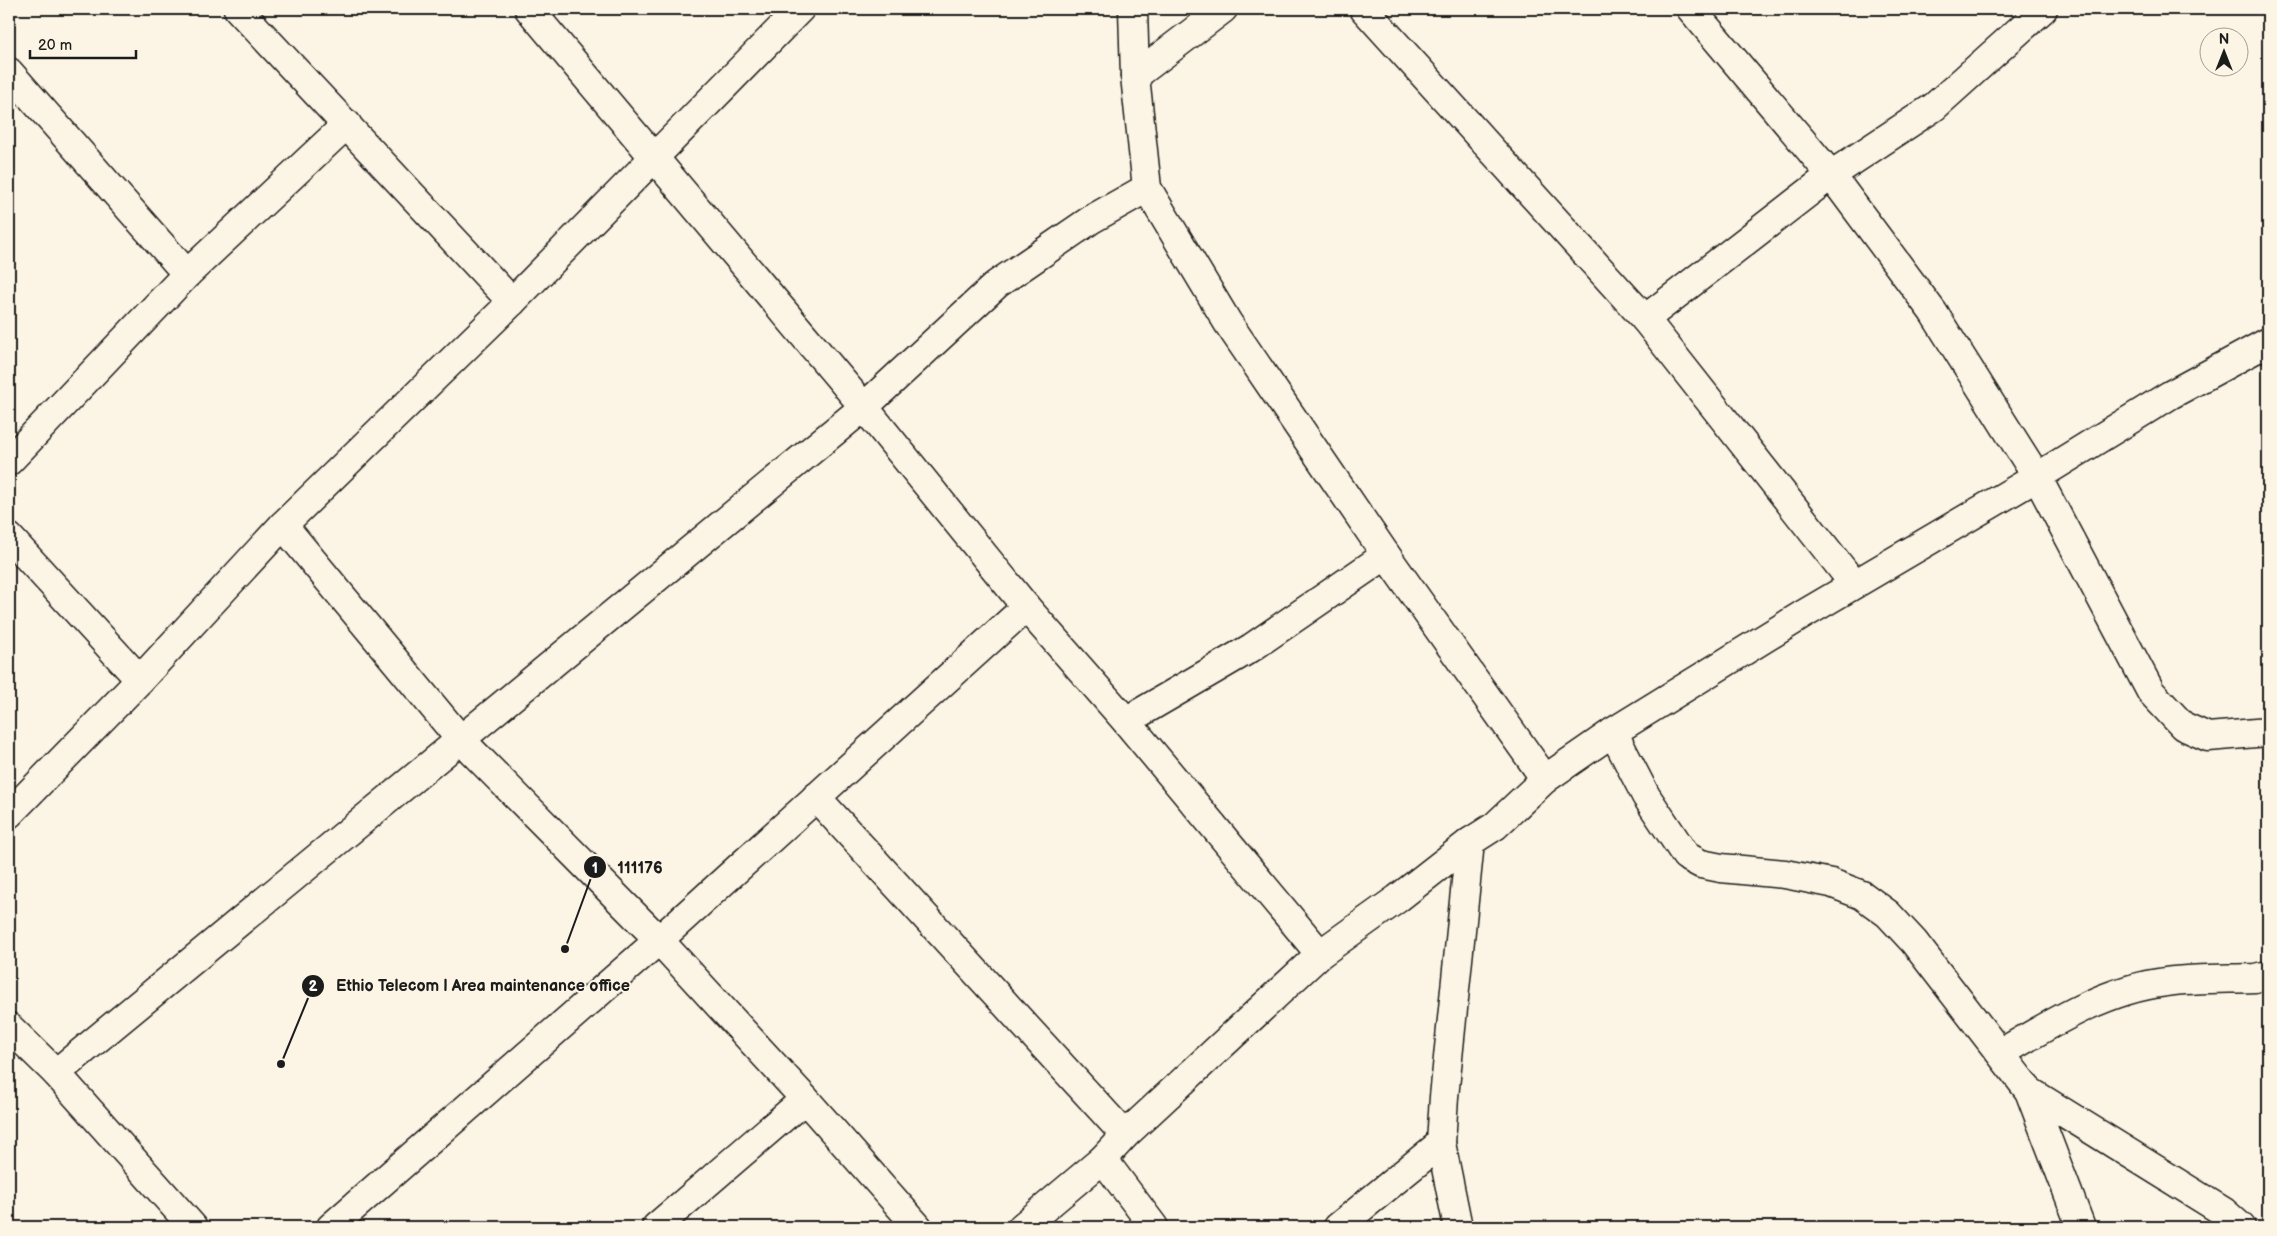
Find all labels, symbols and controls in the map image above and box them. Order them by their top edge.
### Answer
scale bar [30,28,136,60]
north arrow [2200,28,2250,78]
text: N [2219,31,2229,48]
text: 20 m [38,36,72,55]
callout: 111176 [582,852,672,883]
text: 1 [592,859,598,878]
text: 111176 [617,859,663,878]
callout: Ethio Telecom | Area maintenance office [301,970,640,1001]
text: 2 [309,977,318,996]
text: Ethio Telecom | Area maintenance office [336,977,630,996]

